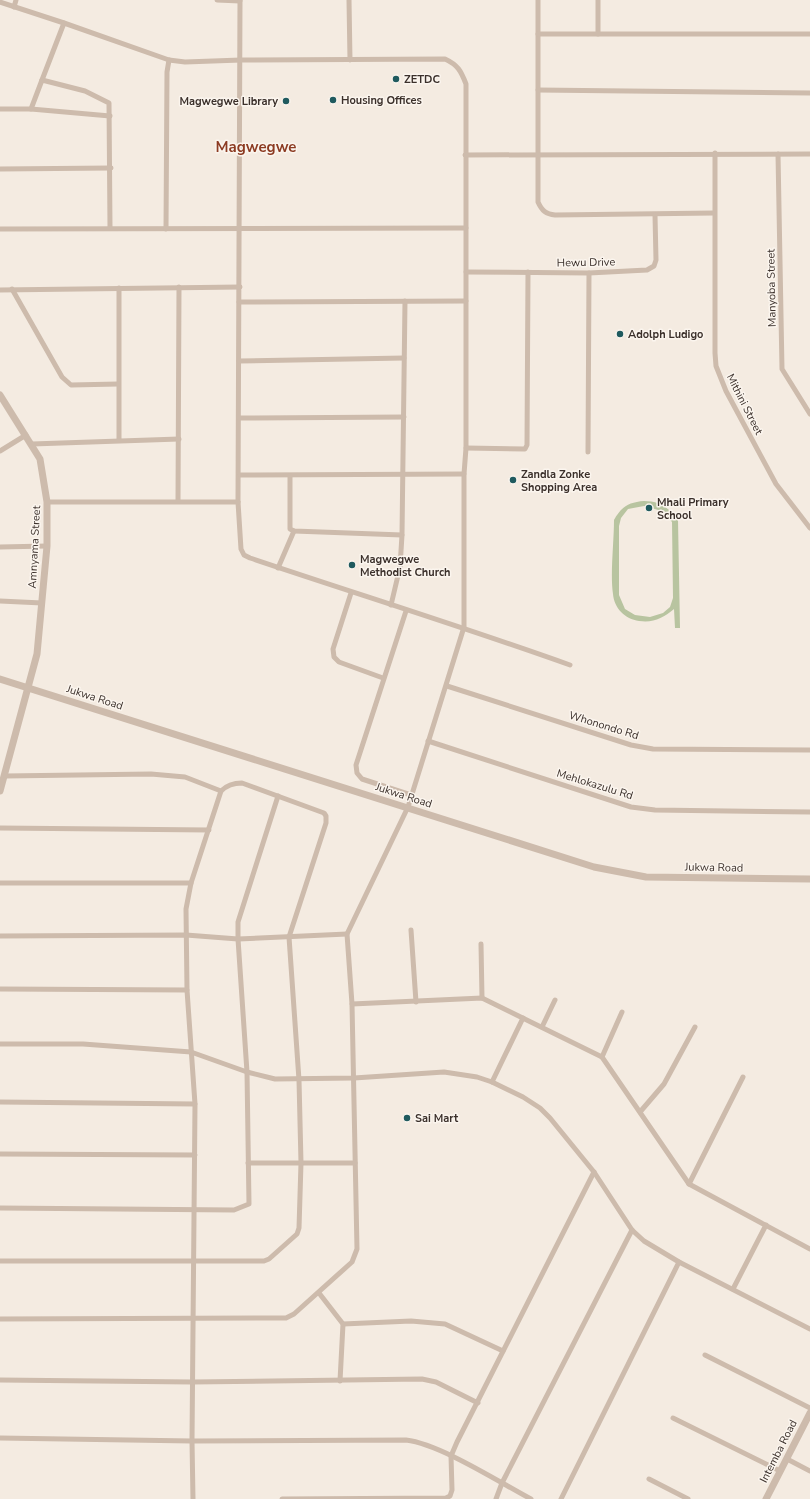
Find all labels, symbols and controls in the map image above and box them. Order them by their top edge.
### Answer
place label: ZETDC [404,72,440,87]
marker: ZETDC [391,74,401,84]
place label: Housing Offices [341,93,422,108]
place label: Magwegwe Library [179,94,278,109]
marker: Housing Offices [328,95,338,105]
marker: Magwegwe Library [281,96,291,106]
district label: Magwegwe [216,137,296,157]
street label: Manyoba Street [763,249,780,327]
street label: Hewu Drive [557,254,616,271]
place label: Adolph Ludigo [628,327,703,342]
marker: Adolph Ludigo [615,329,625,339]
street label: Mithini Street [723,371,766,437]
place label: Zandla Zonke Shopping Area [521,467,597,495]
marker: Zandla Zonke Shopping Area [508,475,518,485]
place label: Mhali Primary School [657,495,729,523]
marker: Mhali Primary School [644,503,654,513]
street label: Amnyama Street [25,505,44,589]
place label: Magwegwe Methodist Church [360,552,451,580]
marker: Magwegwe Methodist Church [347,560,357,570]
street label: Jukwa Road [64,681,125,714]
street label: Whonondo Rd [567,708,641,743]
street label: Mehlokazulu Rd [555,766,635,803]
street label: Jukwa Road [373,779,434,812]
street label: Jukwa Road [684,859,743,876]
place label: Sai Mart [415,1111,459,1126]
marker: Sai Mart [402,1113,412,1123]
street label: Intemba Road [756,1417,801,1485]

